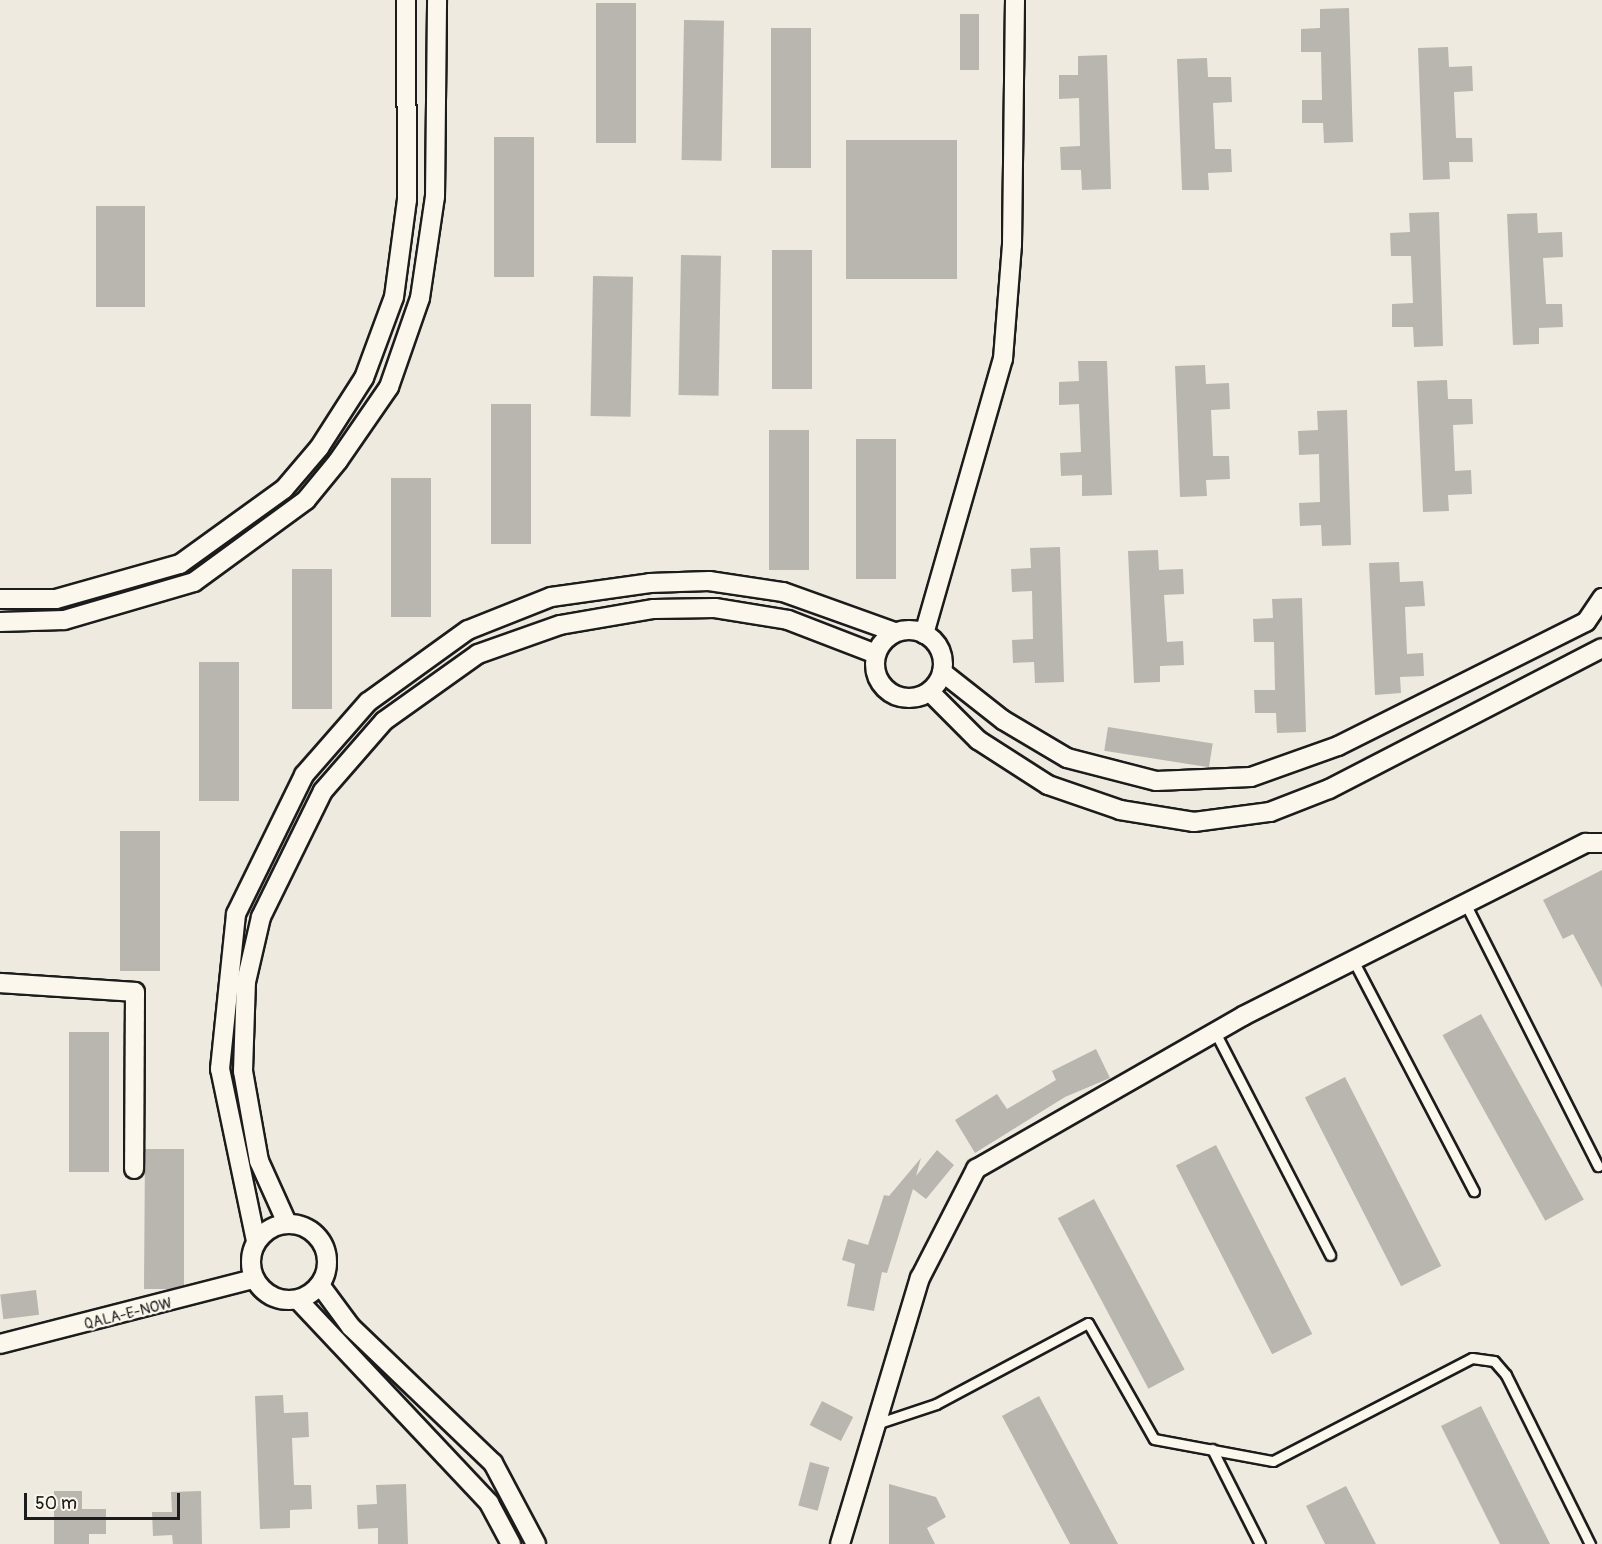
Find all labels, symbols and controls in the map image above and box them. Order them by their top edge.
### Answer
street label: QALA-E-NOW [82,1294,174,1334]
scale bar [27,1481,183,1519]
text: 50 m [35,1492,77,1515]

